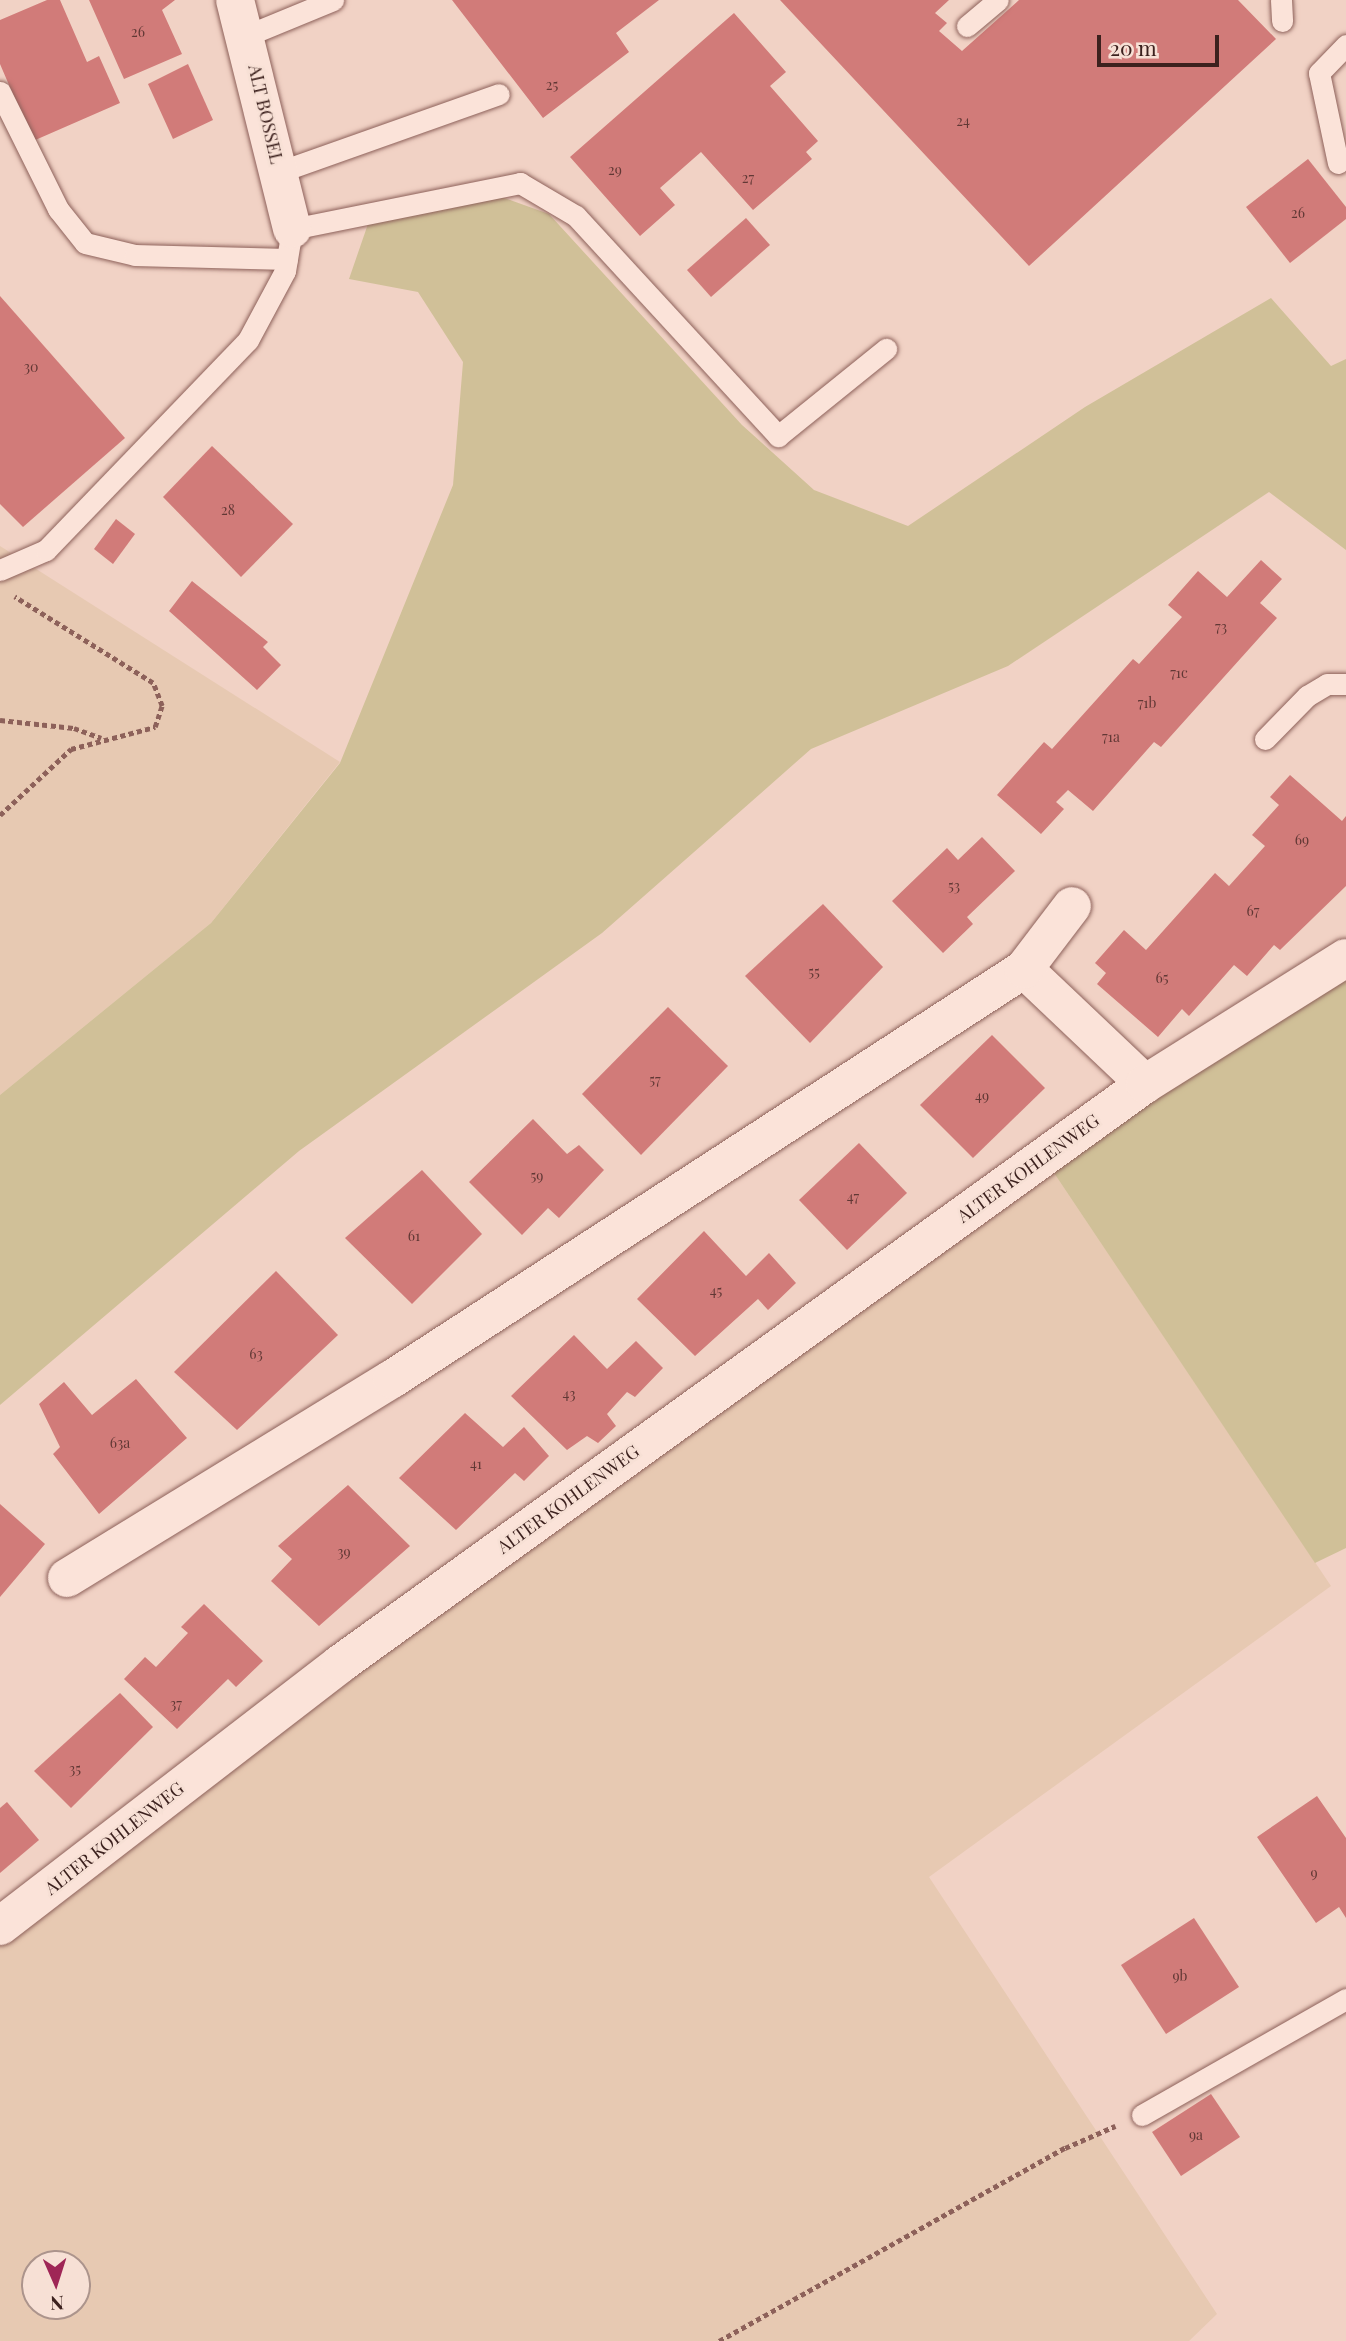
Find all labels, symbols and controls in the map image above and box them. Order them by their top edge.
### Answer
scale bar [1101,21,1224,65]
house number: 26 [131,24,145,40]
text: 20 m [1110,33,1157,61]
street label: ALT BOSSEL [244,62,288,166]
house number: 25 [546,77,558,93]
house number: 24 [956,113,970,129]
house number: 29 [608,162,622,178]
house number: 27 [742,170,754,186]
house number: 26 [1291,205,1305,221]
house number: 30 [24,359,38,375]
house number: 28 [221,502,235,518]
house number: 73 [1215,619,1227,635]
house number: 71c [1170,665,1188,681]
house number: 71b [1138,695,1156,711]
house number: 71a [1102,729,1120,745]
house number: 69 [1295,832,1309,848]
house number: 53 [948,878,960,894]
house number: 67 [1247,903,1259,919]
house number: 55 [808,964,820,980]
house number: 65 [1155,970,1169,986]
house number: 57 [649,1072,661,1088]
house number: 49 [975,1088,989,1104]
street label: ALTER KOHLENWEG [953,1109,1103,1227]
house number: 59 [531,1168,543,1184]
house number: 47 [847,1189,859,1205]
house number: 61 [408,1228,420,1244]
house number: 45 [710,1283,722,1299]
house number: 63 [249,1346,263,1362]
house number: 43 [563,1386,575,1402]
house number: 63a [110,1435,130,1451]
street label: ALTER KOHLENWEG [493,1440,643,1558]
house number: 41 [470,1456,482,1472]
house number: 39 [337,1544,351,1560]
house number: 37 [170,1696,182,1712]
house number: 35 [69,1761,81,1777]
street label: ALTER KOHLENWEG [40,1777,188,1899]
house number: 9 [1310,1865,1318,1881]
house number: 9b [1172,1968,1188,1984]
house number: 9a [1189,2127,1203,2143]
north arrow [21,2250,91,2320]
text: N [49,2291,65,2317]

